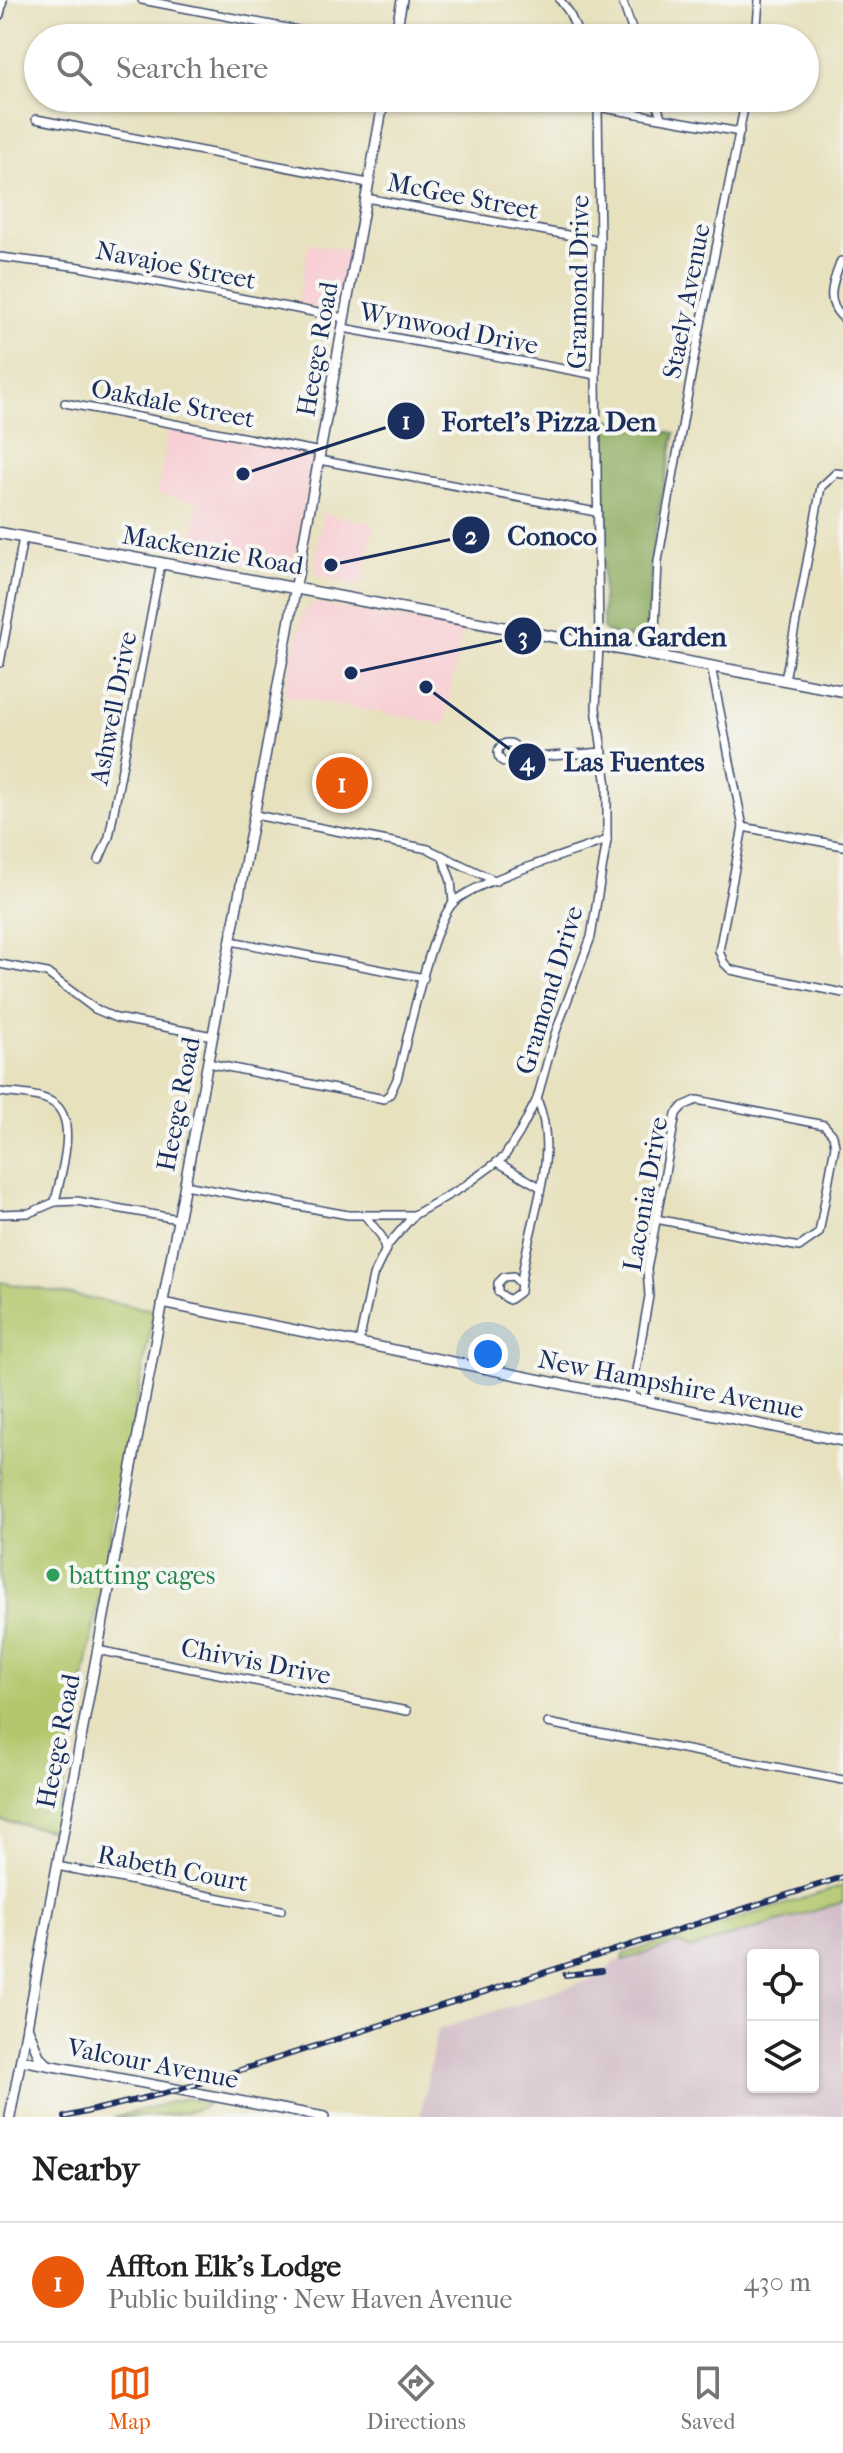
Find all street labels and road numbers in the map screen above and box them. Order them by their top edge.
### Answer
street label: McGee Street [385,167,542,226]
street label: Gramond Drive [561,194,596,369]
street label: Staely Avenue [656,221,717,381]
street label: Navajoe Street [93,235,259,296]
street label: Heege Road [290,279,345,419]
street label: Wynwood Drive [356,296,541,361]
street label: Oakdale Street [89,372,258,435]
street label: Mackenzie Road [120,519,307,582]
street label: Ashwell Drive [83,629,144,788]
street label: Gramond Drive [509,902,590,1078]
street label: Heege Road [150,1033,207,1174]
street label: Laconia Drive [617,1114,674,1274]
street label: New Hampshire Avenue [535,1343,807,1426]
street label: Chivvis Drive [178,1632,334,1691]
street label: Heege Road [30,1670,87,1811]
street label: Rabeth Court [95,1839,252,1898]
street label: Valcour Avenue [64,2031,241,2095]

